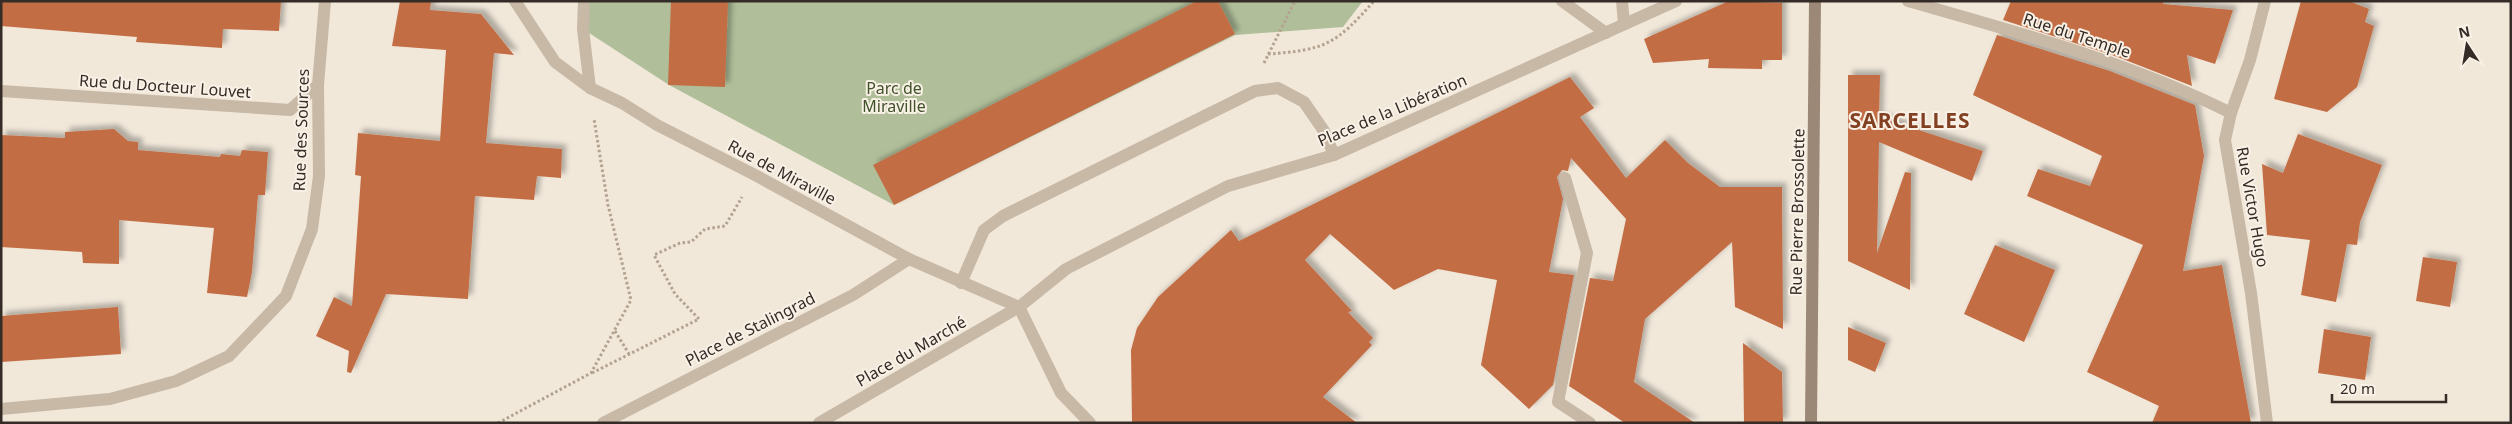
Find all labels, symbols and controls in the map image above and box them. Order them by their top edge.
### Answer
street label: Rue du Temple [2020,7,2134,63]
north arrow [2442,20,2492,70]
text: N [2457,21,2472,42]
street label: Rue des Sources [288,68,314,192]
street label: Rue du Docteur Louvet [78,69,252,103]
street label: Place de la Libération [1314,69,1470,151]
park label: Parc de Miraville [862,77,926,117]
district label: SARCELLES [1850,106,1970,134]
street label: Rue Pierre Brossolette [1785,128,1809,296]
street label: Rue de Miraville [724,134,840,210]
street label: Rue Victor Hugo [2232,145,2274,269]
street label: Place de Stalingrad [681,287,819,371]
street label: Place du Marché [852,310,970,392]
scale bar [2332,372,2446,404]
text: 20 m [2340,378,2375,398]

